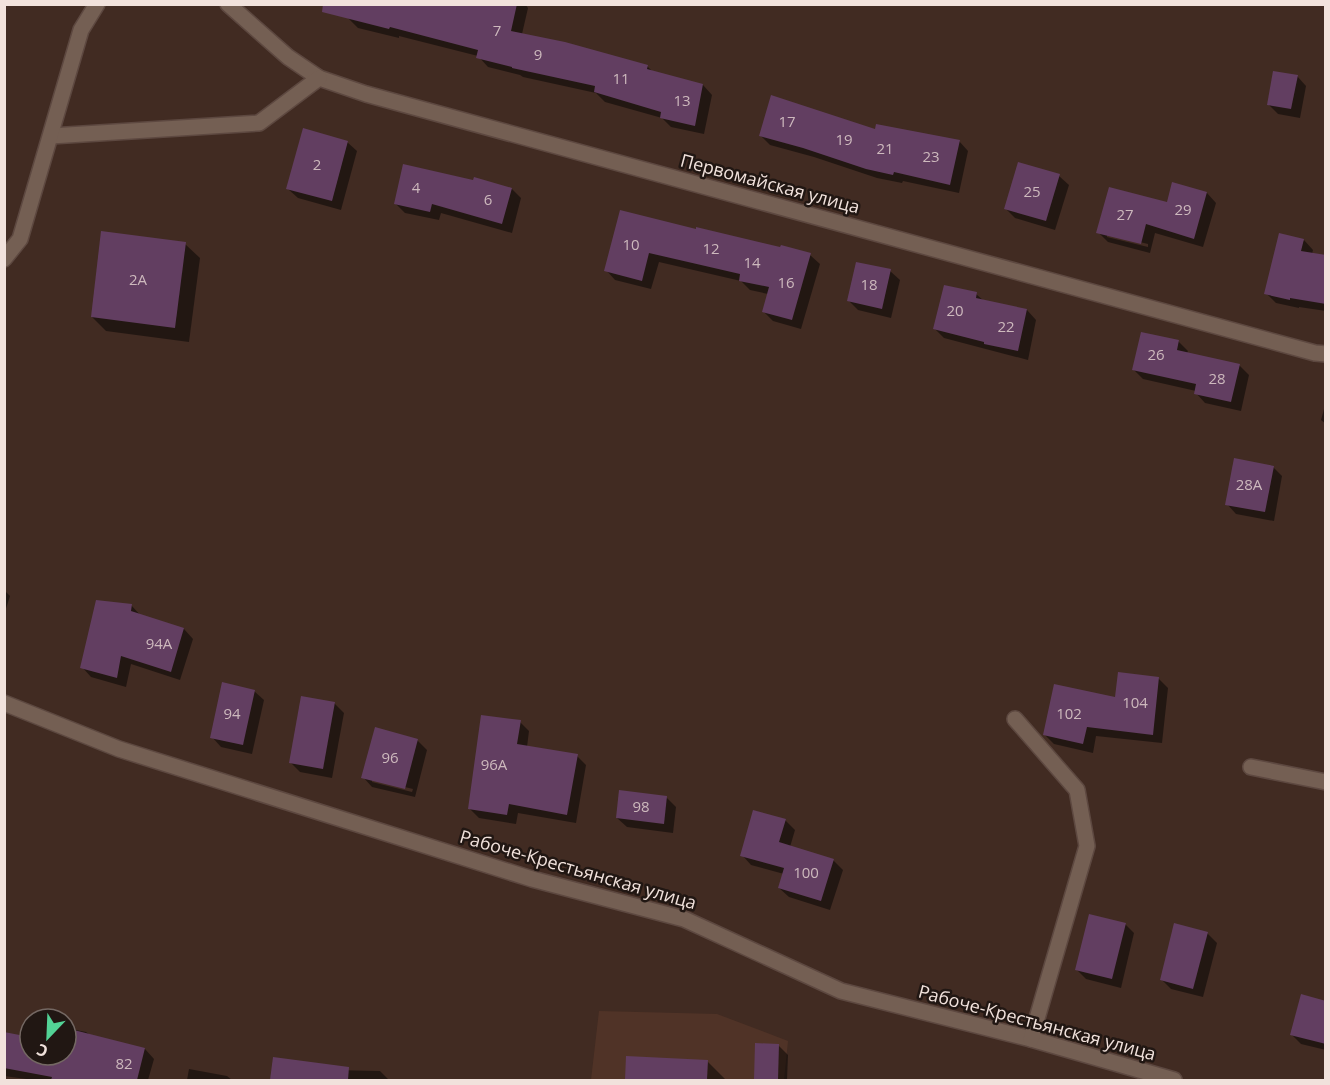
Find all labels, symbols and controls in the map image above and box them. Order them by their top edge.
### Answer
house number: 7 [493,20,501,40]
house number: 9 [534,44,542,64]
house number: 11 [612,68,630,88]
house number: 13 [673,90,691,110]
house number: 17 [778,111,796,131]
house number: 19 [835,129,853,149]
house number: 21 [876,138,894,158]
house number: 23 [922,146,940,166]
street label: Первомайская улица [678,148,863,219]
house number: 2 [313,154,321,174]
house number: 4 [412,177,421,197]
house number: 25 [1023,181,1041,201]
house number: 6 [484,189,492,209]
house number: 29 [1174,199,1192,219]
house number: 27 [1116,204,1134,224]
house number: 10 [622,234,640,254]
house number: 12 [702,238,720,258]
house number: 14 [743,252,761,272]
house number: 2А [129,269,148,289]
house number: 16 [777,272,795,292]
house number: 18 [860,274,878,294]
house number: 20 [946,300,964,320]
house number: 22 [997,316,1015,336]
house number: 26 [1147,344,1165,364]
house number: 28 [1208,368,1226,388]
house number: 28А [1236,474,1263,494]
house number: 94А [146,633,173,653]
house number: 104 [1122,692,1148,712]
house number: 94 [223,703,241,723]
house number: 102 [1056,703,1082,723]
house number: 96 [381,747,399,767]
house number: 96А [481,754,508,774]
house number: 98 [632,796,650,816]
street label: Рабоче-Крестьянская улица [457,824,699,914]
house number: 100 [793,862,819,882]
street label: Рабоче-Крестьянская улица [916,979,1159,1065]
north arrow [18,1007,78,1067]
text: С [33,1039,51,1063]
house number: 82 [115,1053,133,1073]

